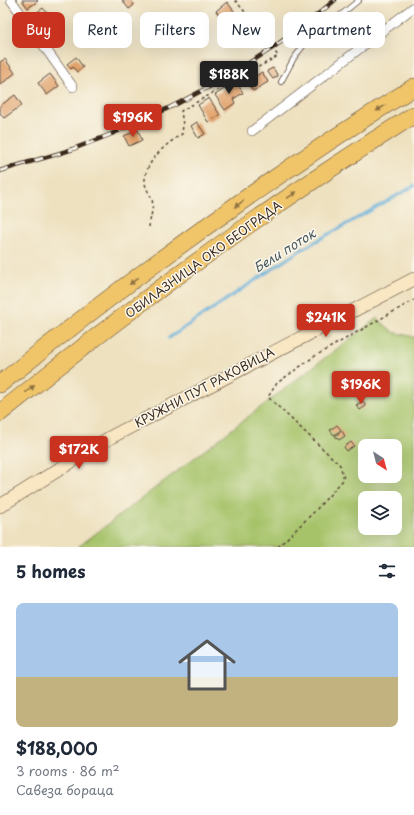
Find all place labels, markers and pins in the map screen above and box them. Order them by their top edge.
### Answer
pin: $188K [201,61,257,95]
pin: $196K [105,104,161,138]
pin: $241K [298,304,354,338]
pin: $196K [333,371,389,405]
pin: $172K [51,436,107,470]

